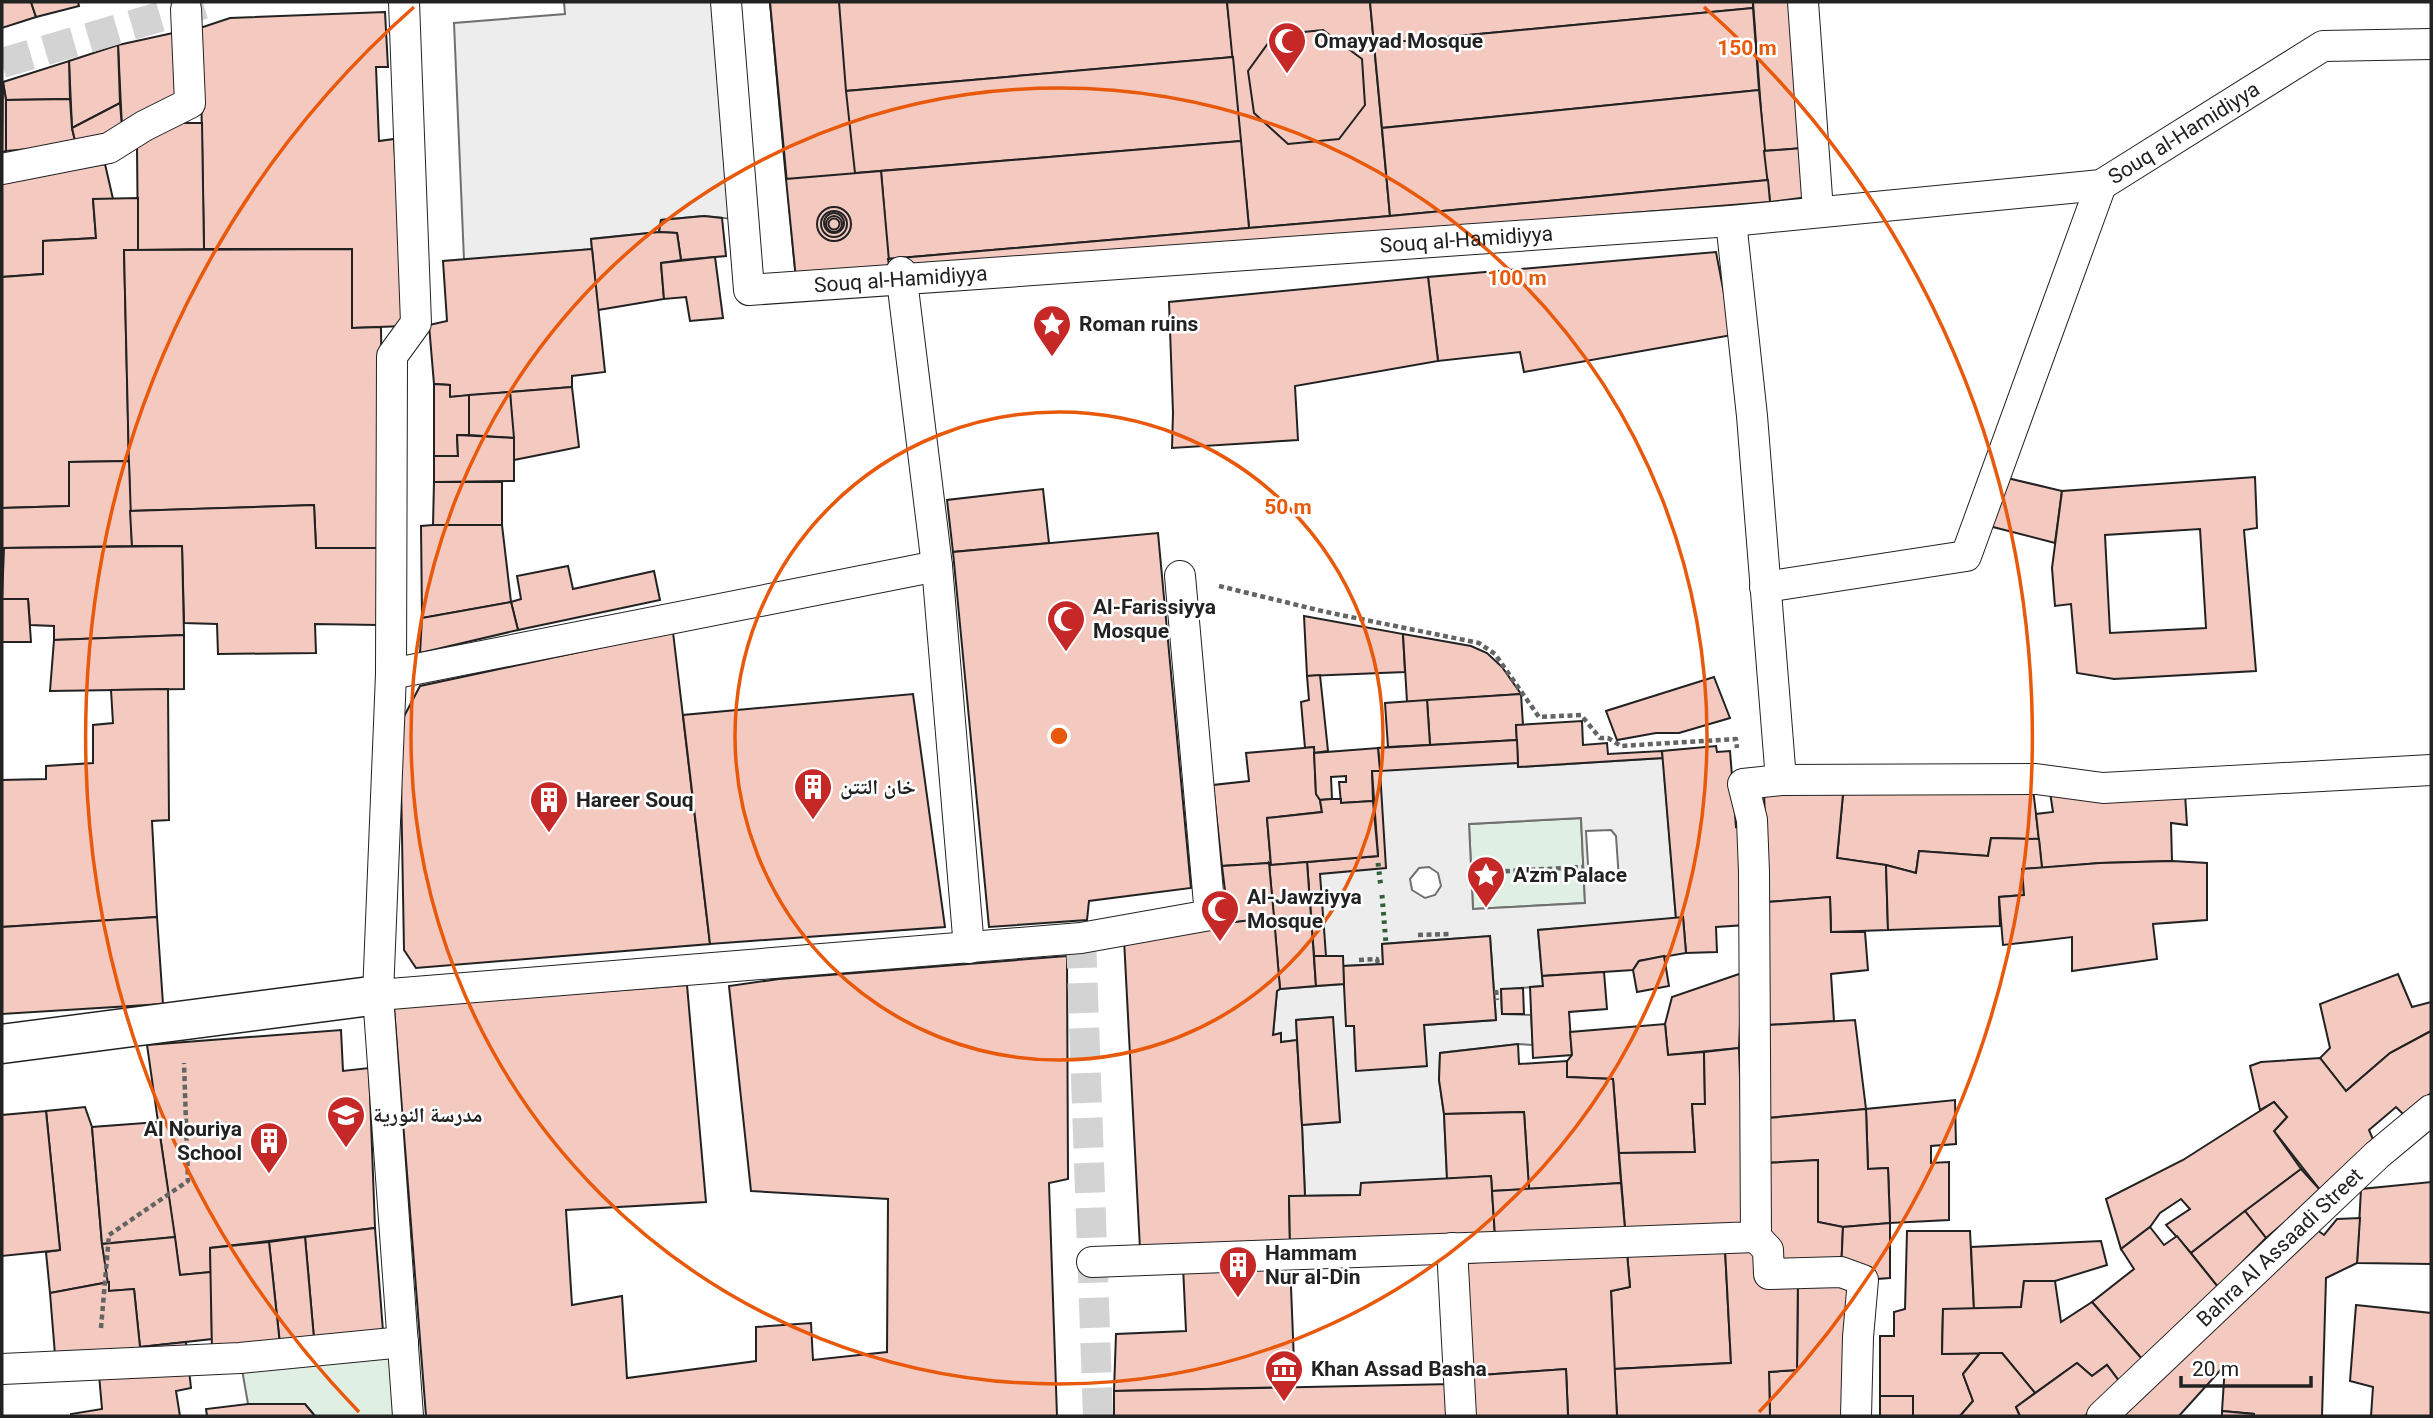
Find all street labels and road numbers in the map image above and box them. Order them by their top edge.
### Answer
street label: Souq al-Hamidiyya [2104,77,2264,189]
street label: Souq al-Hamidiyya [1379,222,1554,258]
street label: Souq al-Hamidiyya [813,261,988,297]
street label: Bahra Al Assaadi Street [2192,1163,2368,1332]

